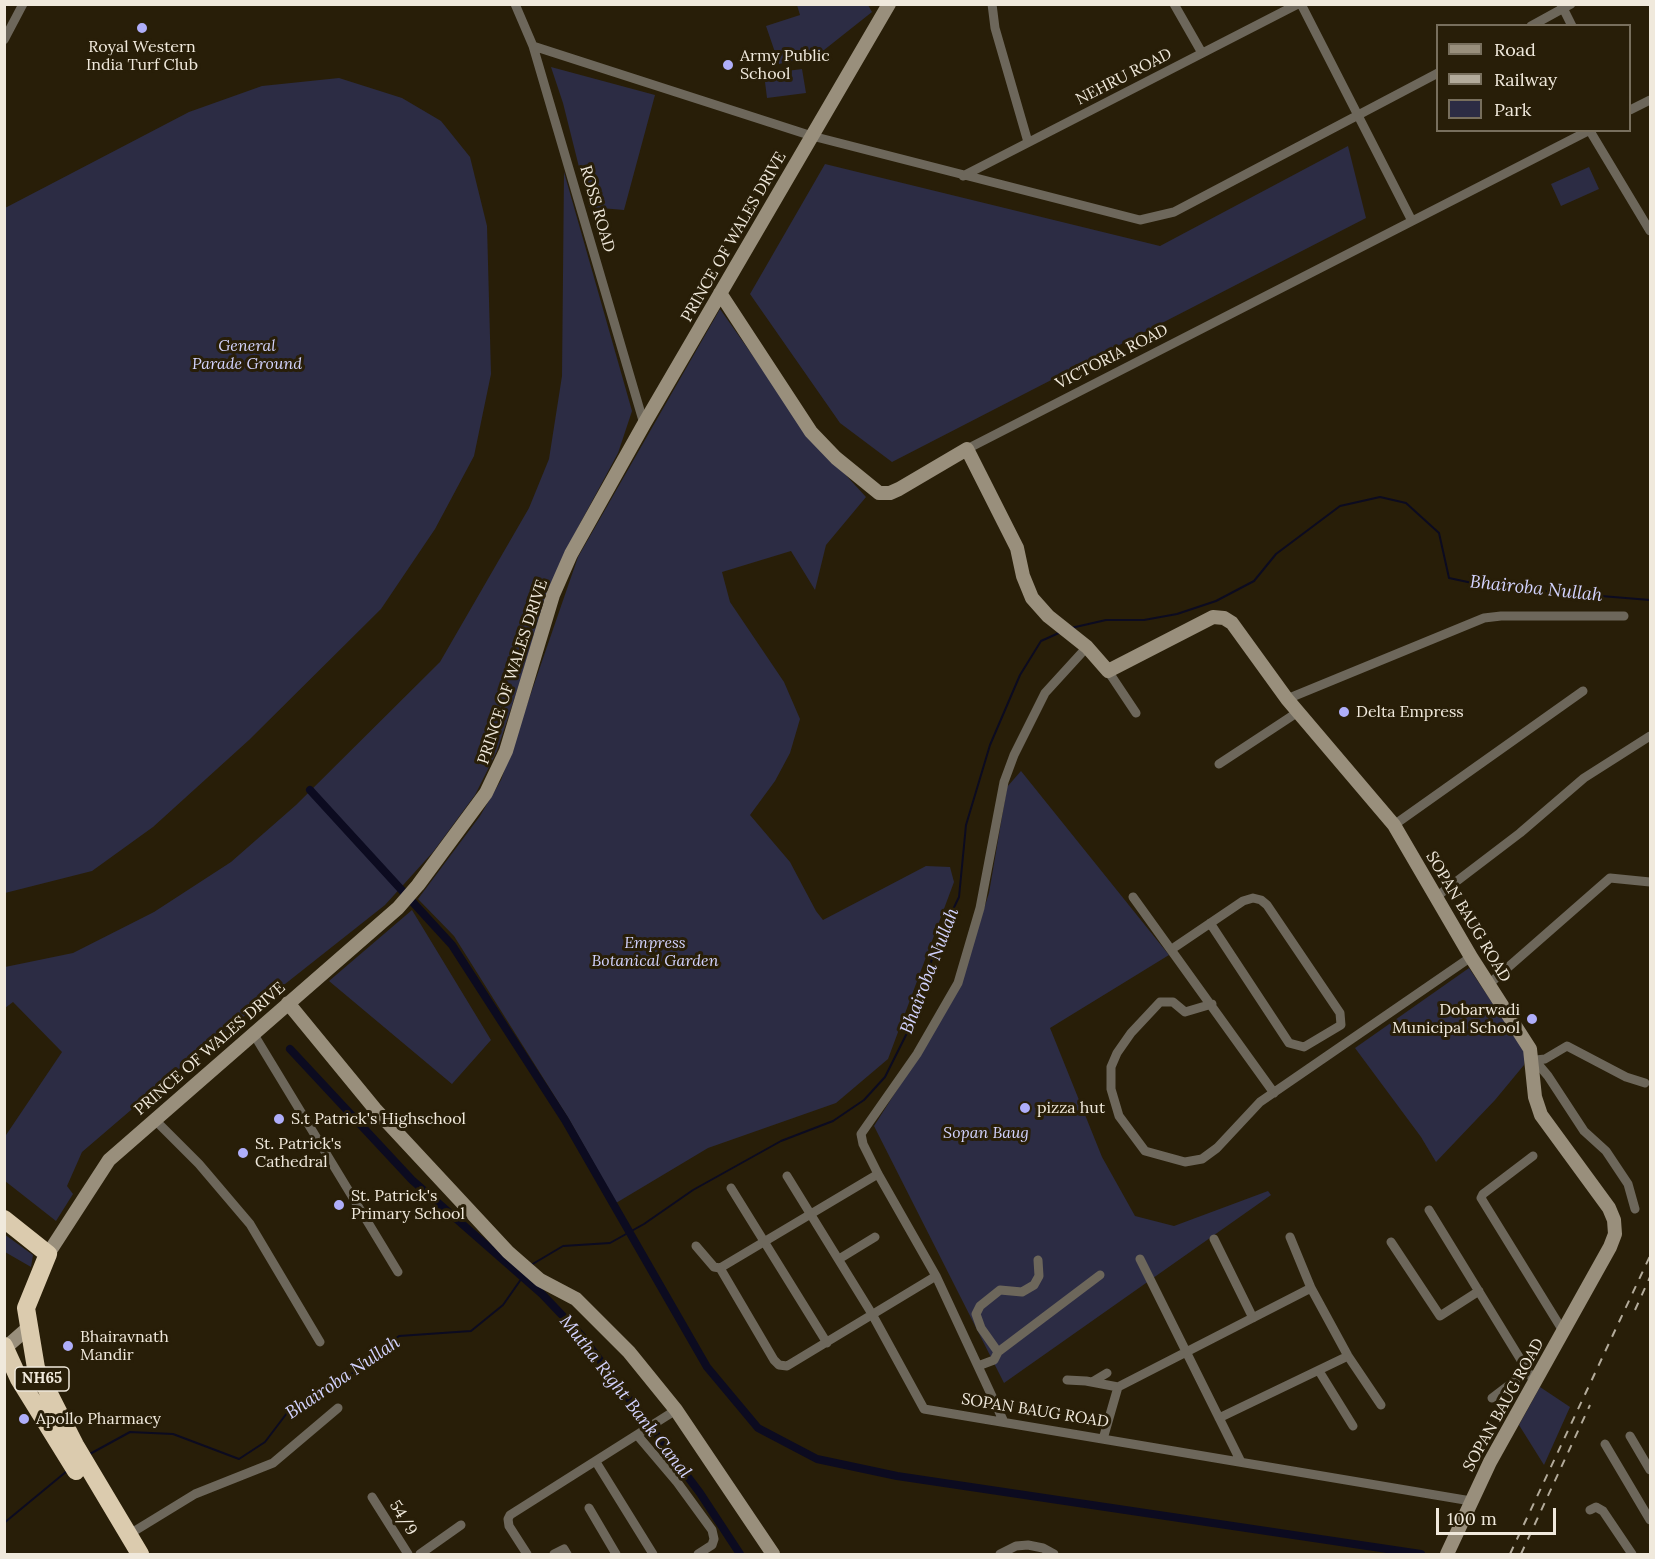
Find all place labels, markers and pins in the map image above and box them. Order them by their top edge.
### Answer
marker: Royal Western India Turf Club [135,21,149,35]
place label: Royal Western India Turf Club [86,37,198,75]
place label: Army Public School [740,46,830,84]
marker: Army Public School [721,58,735,72]
place label: Delta Empress [1356,702,1464,722]
marker: Delta Empress [1337,705,1351,719]
place label: Dobarwadi Municipal School [1392,1000,1520,1038]
marker: Dobarwadi Municipal School [1525,1012,1539,1026]
place label: pizza hut [1037,1098,1105,1118]
marker: pizza hut [1018,1101,1032,1115]
place label: S.t Patrick's Highschool [291,1109,466,1129]
marker: S.t Patrick's Highschool [272,1112,286,1126]
place label: St. Patrick's Cathedral [255,1134,342,1172]
marker: St. Patrick's Cathedral [236,1146,250,1160]
place label: St. Patrick's Primary School [351,1186,465,1224]
marker: St. Patrick's Primary School [332,1198,346,1212]
place label: Bhairavnath Mandir [80,1327,169,1365]
marker: Bhairavnath Mandir [61,1339,75,1353]
place label: Apollo Pharmacy [36,1409,161,1429]
marker: Apollo Pharmacy [17,1412,31,1426]

